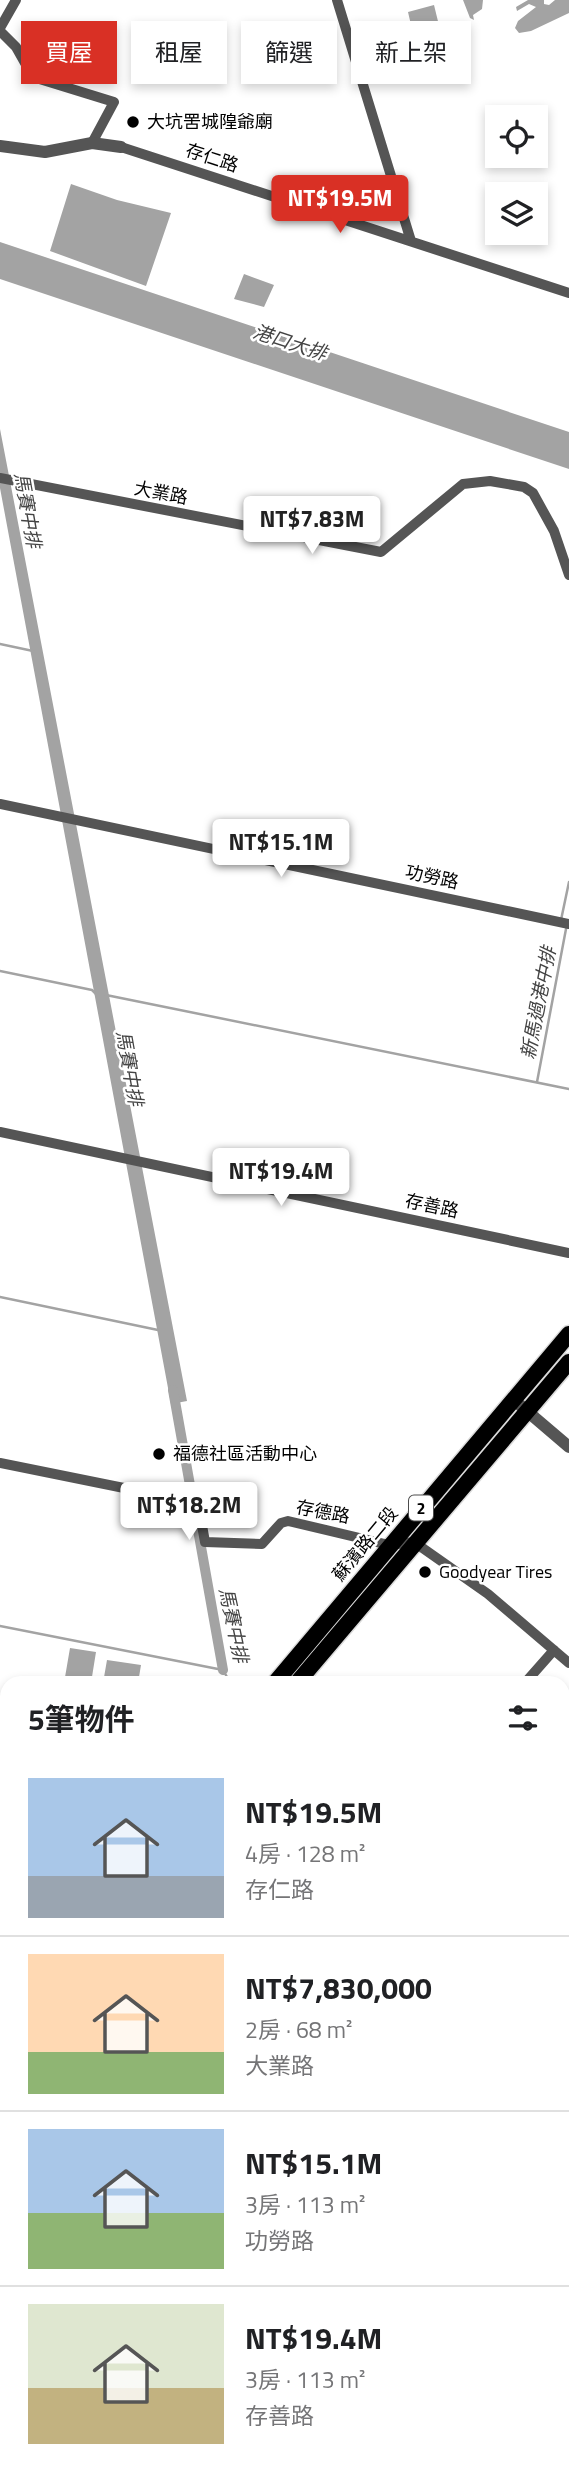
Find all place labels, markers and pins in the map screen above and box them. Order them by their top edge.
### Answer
place label: 大坑罟城隍爺廟 [147,108,273,135]
marker: 大坑罟城隍爺廟 [125,114,141,130]
pin: NT$19.5M [268,176,412,235]
pin: NT$7.83M [240,496,384,556]
pin: NT$15.1M [209,820,353,879]
pin: NT$19.4M [209,1148,353,1208]
place label: 福德社區活動中心 [173,1440,317,1467]
marker: 福德社區活動中心 [151,1446,167,1462]
pin: NT$18.2M [117,1482,261,1542]
place label: Goodyear Tires [439,1558,552,1585]
marker: Goodyear Tires [417,1564,433,1580]

